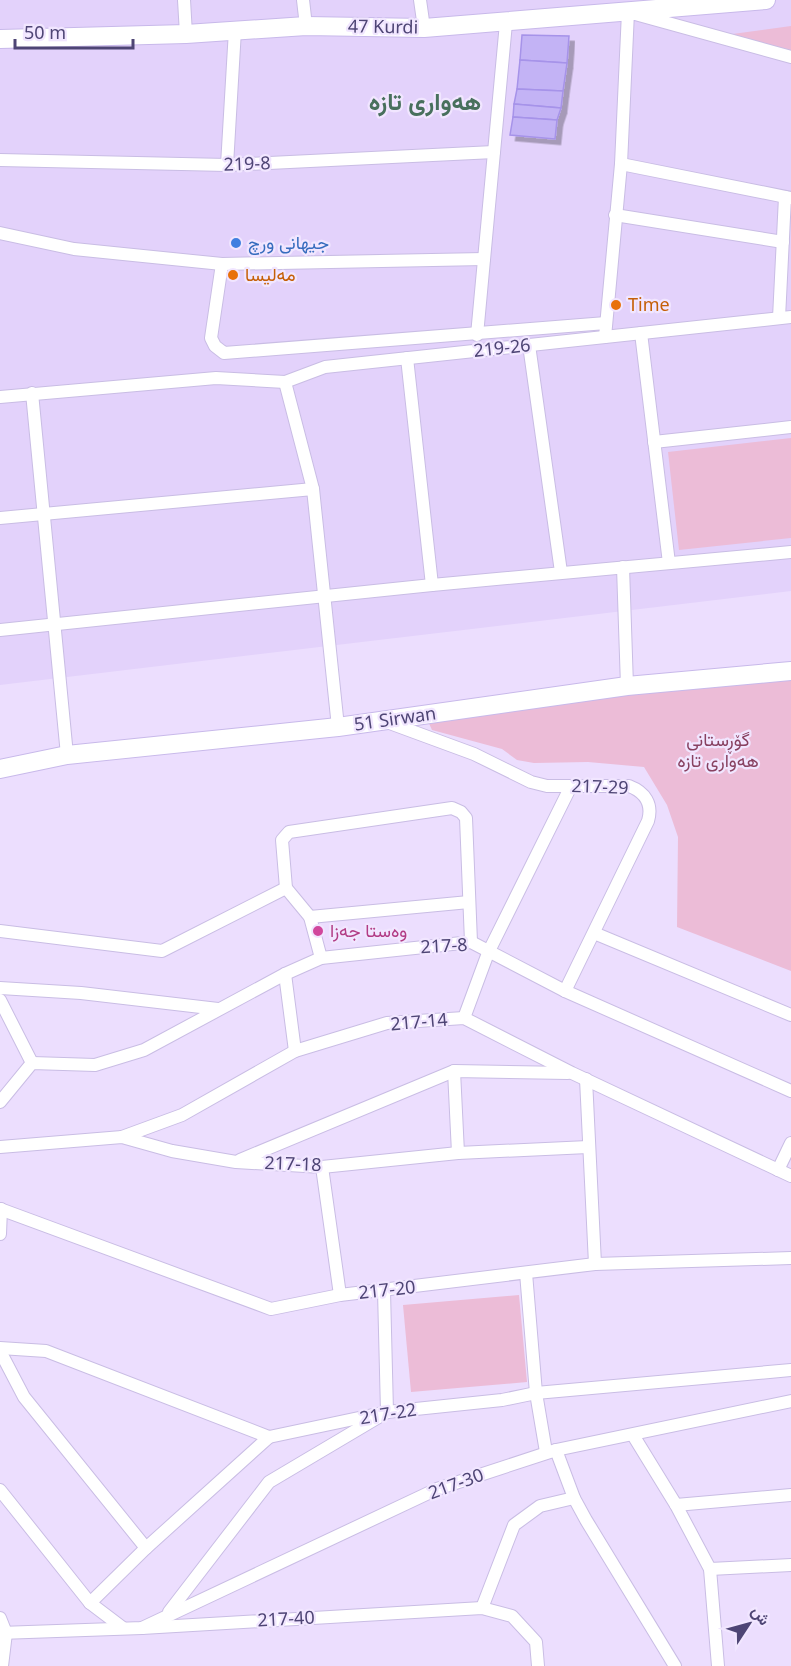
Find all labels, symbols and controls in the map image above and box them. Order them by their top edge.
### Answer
scale bar [15,12,134,50]
street label: 47 Kurdi [348,13,418,39]
text: 50 m [24,20,66,44]
district label: هەواری تازە [369,84,481,117]
street label: 219-8 [223,150,271,176]
place label: جیهانی ورچ [248,230,329,255]
marker: جیهانی ورچ [229,236,243,250]
place label: مەلیسا [245,262,296,286]
marker: مەلیسا [226,268,240,282]
place label: Time [628,292,670,316]
marker: Time [609,298,623,312]
street label: 219-26 [472,332,532,362]
street label: 51 Sirwan [352,700,437,736]
park label: گۆڕستانی هەواری تازە [677,727,759,772]
street label: 217-29 [571,773,629,799]
place label: وەستا جەزا [330,918,407,942]
marker: وەستا جەزا [311,924,325,938]
street label: 217-8 [420,932,468,958]
street label: 217-14 [389,1007,448,1035]
street label: 217-18 [264,1150,322,1176]
street label: 217-20 [357,1274,417,1304]
street label: 217-22 [358,1397,418,1429]
street label: 217-30 [425,1462,487,1504]
north arrow [719,1594,779,1654]
text: ش [747,1601,776,1629]
street label: 217-40 [257,1605,315,1631]

